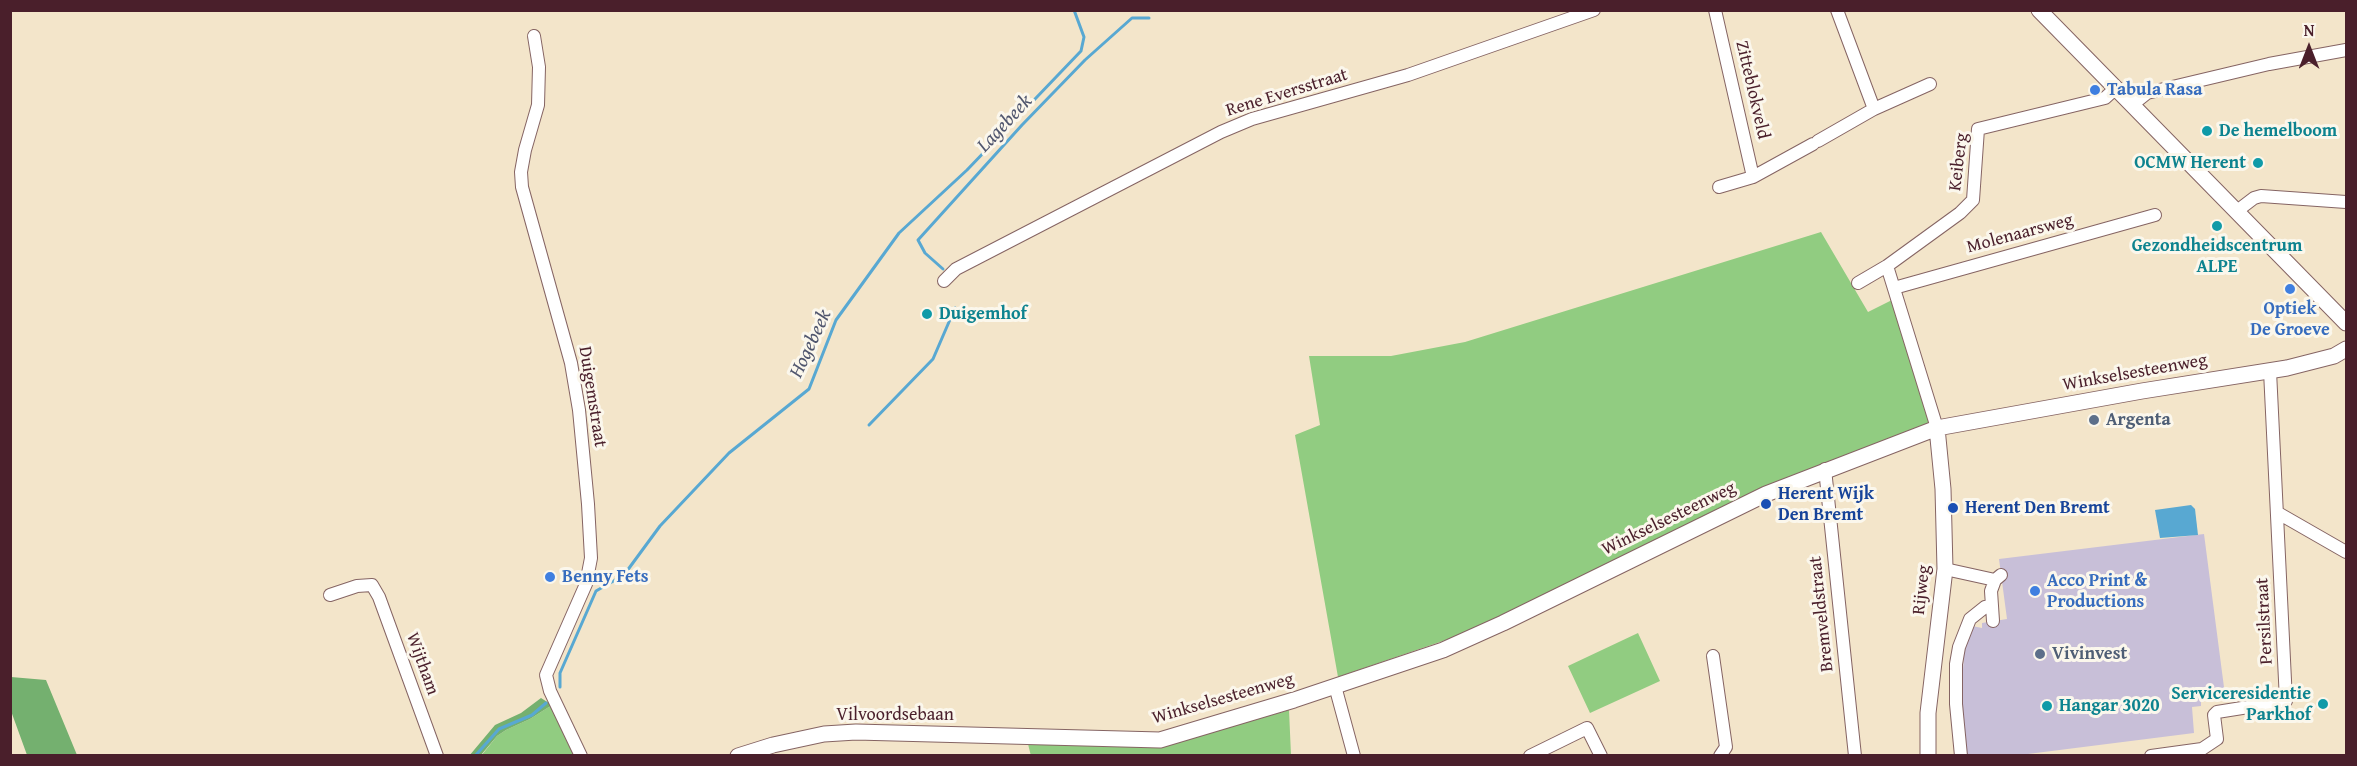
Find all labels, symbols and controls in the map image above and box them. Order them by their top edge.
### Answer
north arrow [2279,18,2339,78]
text: N [2304,18,2314,42]
street label: Zitteblokveld [1730,39,1774,141]
street label: Rene Eversstraat [1224,64,1350,122]
place label: Tabula Rasa [2107,79,2202,101]
marker: Tabula Rasa [2088,83,2102,97]
water label: Lagebeek [972,90,1038,158]
place label: De hemelboom [2219,120,2337,142]
marker: De hemelboom [2200,124,2214,138]
street label: Keiberg [1945,132,1973,192]
place label: OCMW Herent [2134,152,2246,174]
marker: OCMW Herent [2251,156,2265,170]
street label: Molenaarsweg [1965,209,2075,259]
marker: Gezondheidscentrum ALPE [2210,219,2224,233]
place label: Gezondheidscentrum ALPE [2132,235,2302,278]
marker: Optiek De Groeve [2283,282,2297,296]
place label: Optiek De Groeve [2250,298,2330,340]
place label: Duigemhof [939,303,1027,325]
water label: Hogebeek [785,306,837,382]
marker: Duigemhof [920,307,934,321]
street label: Duigemstraat [573,345,611,449]
street label: Winkselsesteenweg [2061,350,2209,396]
place label: Argenta [2106,409,2171,431]
marker: Argenta [2087,413,2101,427]
street label: Winkselsesteenweg [1599,477,1739,561]
place label: Herent Wijk Den Bremt [1778,483,1874,526]
marker: Herent Wijk Den Bremt [1759,497,1773,511]
place label: Herent Den Bremt [1965,497,2110,519]
marker: Herent Den Bremt [1946,501,1960,515]
street label: Bremveldstraat [1805,555,1839,673]
street label: Rijweg [1909,564,1935,616]
place label: Benny Fets [562,566,648,588]
marker: Benny Fets [543,570,557,584]
place label: Acco Print & Productions [2047,570,2147,612]
street label: Persilstraat [2252,577,2278,665]
marker: Acco Print & Productions [2028,584,2042,598]
street label: Wijtham [401,630,443,698]
place label: Vivinvest [2052,643,2127,665]
marker: Vivinvest [2033,647,2047,661]
street label: Winkselsesteenweg [1150,668,1296,730]
place label: Serviceresidentie Parkhof [2171,683,2311,726]
place label: Hangar 3020 [2059,695,2160,717]
marker: Serviceresidentie Parkhof [2316,697,2330,711]
marker: Hangar 3020 [2040,699,2054,713]
street label: Vilvoordsebaan [836,704,954,726]

